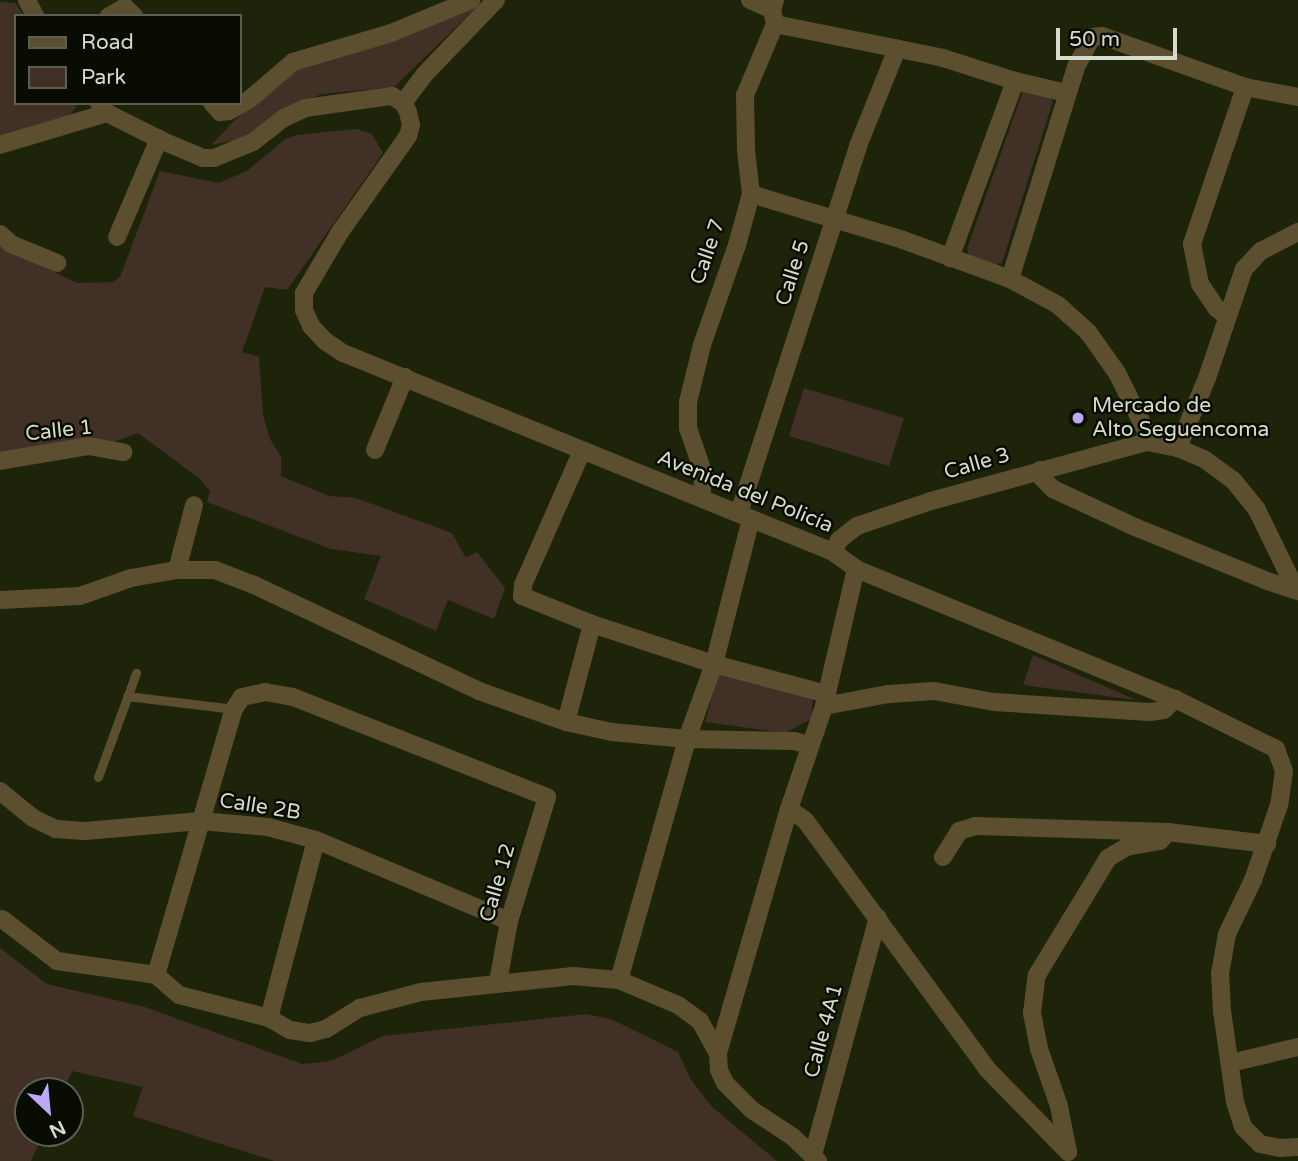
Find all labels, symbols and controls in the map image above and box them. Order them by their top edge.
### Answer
legend [14,14,242,105]
scale bar [1060,14,1181,58]
text: 50 m [1069,27,1120,52]
text: Road [81,30,134,55]
text: Park [81,65,126,90]
street label: Calle 7 [685,216,731,288]
street label: Calle 5 [771,237,815,309]
place label: Mercado de Alto Seguencoma [1092,393,1269,443]
marker: Mercado de Alto Seguencoma [1070,410,1086,426]
street label: Calle 1 [24,415,94,447]
street label: Calle 3 [941,443,1013,485]
street label: Avenida del Policía [653,445,837,539]
street label: Calle 2B [218,788,302,826]
street label: Calle 12 [475,841,521,925]
street label: Calle 4A1 [799,981,849,1081]
north arrow [14,1077,84,1147]
text: N [46,1116,69,1142]

